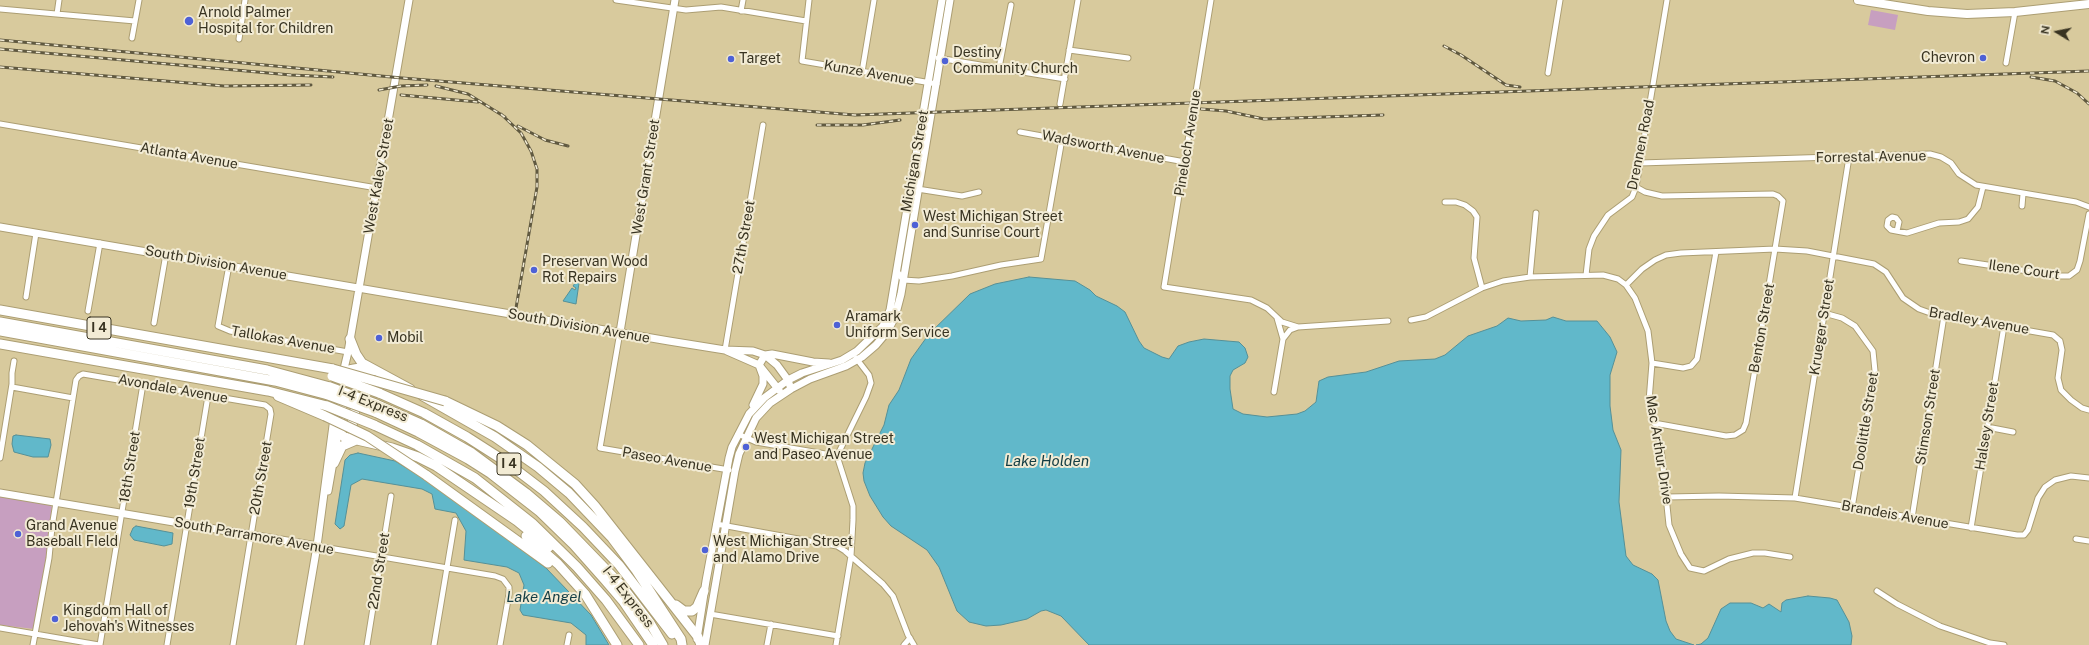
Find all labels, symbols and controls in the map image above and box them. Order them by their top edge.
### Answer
place label: Arnold Palmer Hospital for Children [198,5,333,38]
north arrow [2037,12,2077,52]
marker: Arnold Palmer Hospital for Children [183,15,195,27]
text: N [2039,25,2052,35]
place label: Destiny Community Church [953,45,1078,78]
place label: Chevron [1921,50,1975,66]
place label: Target [739,51,781,67]
marker: Chevron [1978,53,1988,63]
marker: Target [726,54,736,64]
marker: Destiny Community Church [940,56,950,66]
street label: Kunze Avenue [822,57,916,89]
street label: Pineloch Avenue [1171,89,1205,197]
street label: Drennen Road [1624,98,1658,192]
street label: Michigan Street [898,109,932,213]
street label: West Kaley Street [361,117,397,235]
street label: West Grant Street [629,118,663,236]
street label: Wadsworth Avenue [1040,127,1166,167]
street label: Atlanta Avenue [139,139,239,173]
street label: Forrestal Avenue [1816,148,1926,166]
street label: 27th Street [729,199,759,275]
place label: West Michigan Street and Sunrise Court [923,209,1063,242]
marker: West Michigan Street and Sunrise Court [910,220,920,230]
street label: South Division Avenue [144,242,288,284]
place label: Preservan Wood Rot Repairs [542,254,648,286]
street label: Ilene Court [1987,257,2061,283]
marker: Preservan Wood Rot Repairs [529,265,539,275]
street label: Krueger Street [1806,278,1838,376]
street label: Benton Street [1746,282,1778,374]
street label: Bradley Avenue [1928,304,2030,338]
street label: South Division Avenue [507,305,651,347]
place label: Aramark Uniform Service [845,309,950,342]
road number: I 4 [87,317,111,339]
marker: Aramark Uniform Service [832,320,842,330]
street label: Tallokas Avenue [230,323,336,357]
place label: Mobil [387,330,423,346]
marker: Mobil [374,333,384,343]
street label: Stimson Street [1912,368,1944,466]
street label: Avondale Avenue [117,371,229,407]
street label: Doolittle Street [1850,371,1882,471]
street label: Halsey Street [1972,381,2002,471]
street label: I-4 Express [336,382,410,426]
street label: Mac Arthur Drive [1642,394,1676,506]
street label: 18th Street [116,430,144,504]
place label: West Michigan Street and Paseo Avenue [754,431,894,464]
street label: 19th Street [181,436,209,510]
street label: 20th Street [246,440,276,516]
marker: West Michigan Street and Paseo Avenue [741,442,751,452]
street label: Paseo Avenue [621,444,713,476]
water label: Lake Holden [1005,452,1089,470]
road number: I 4 [497,453,521,475]
street label: Brandeis Avenue [1840,497,1950,533]
street label: South Parramore Avenue [173,514,335,558]
place label: Grand Avenue Baseball FIeld [26,518,118,550]
marker: Grand Avenue Baseball FIeld [13,529,23,539]
street label: 22nd Street [365,531,393,611]
place label: West Michigan Street and Alamo Drive [713,534,853,566]
marker: West Michigan Street and Alamo Drive [700,545,710,555]
street label: I-4 Express [599,563,657,631]
water label: Lake Angel [506,588,582,606]
place label: Kingdom Hall of Jehovah's Witnesses [63,603,194,636]
marker: Kingdom Hall of Jehovah's Witnesses [50,614,60,624]

